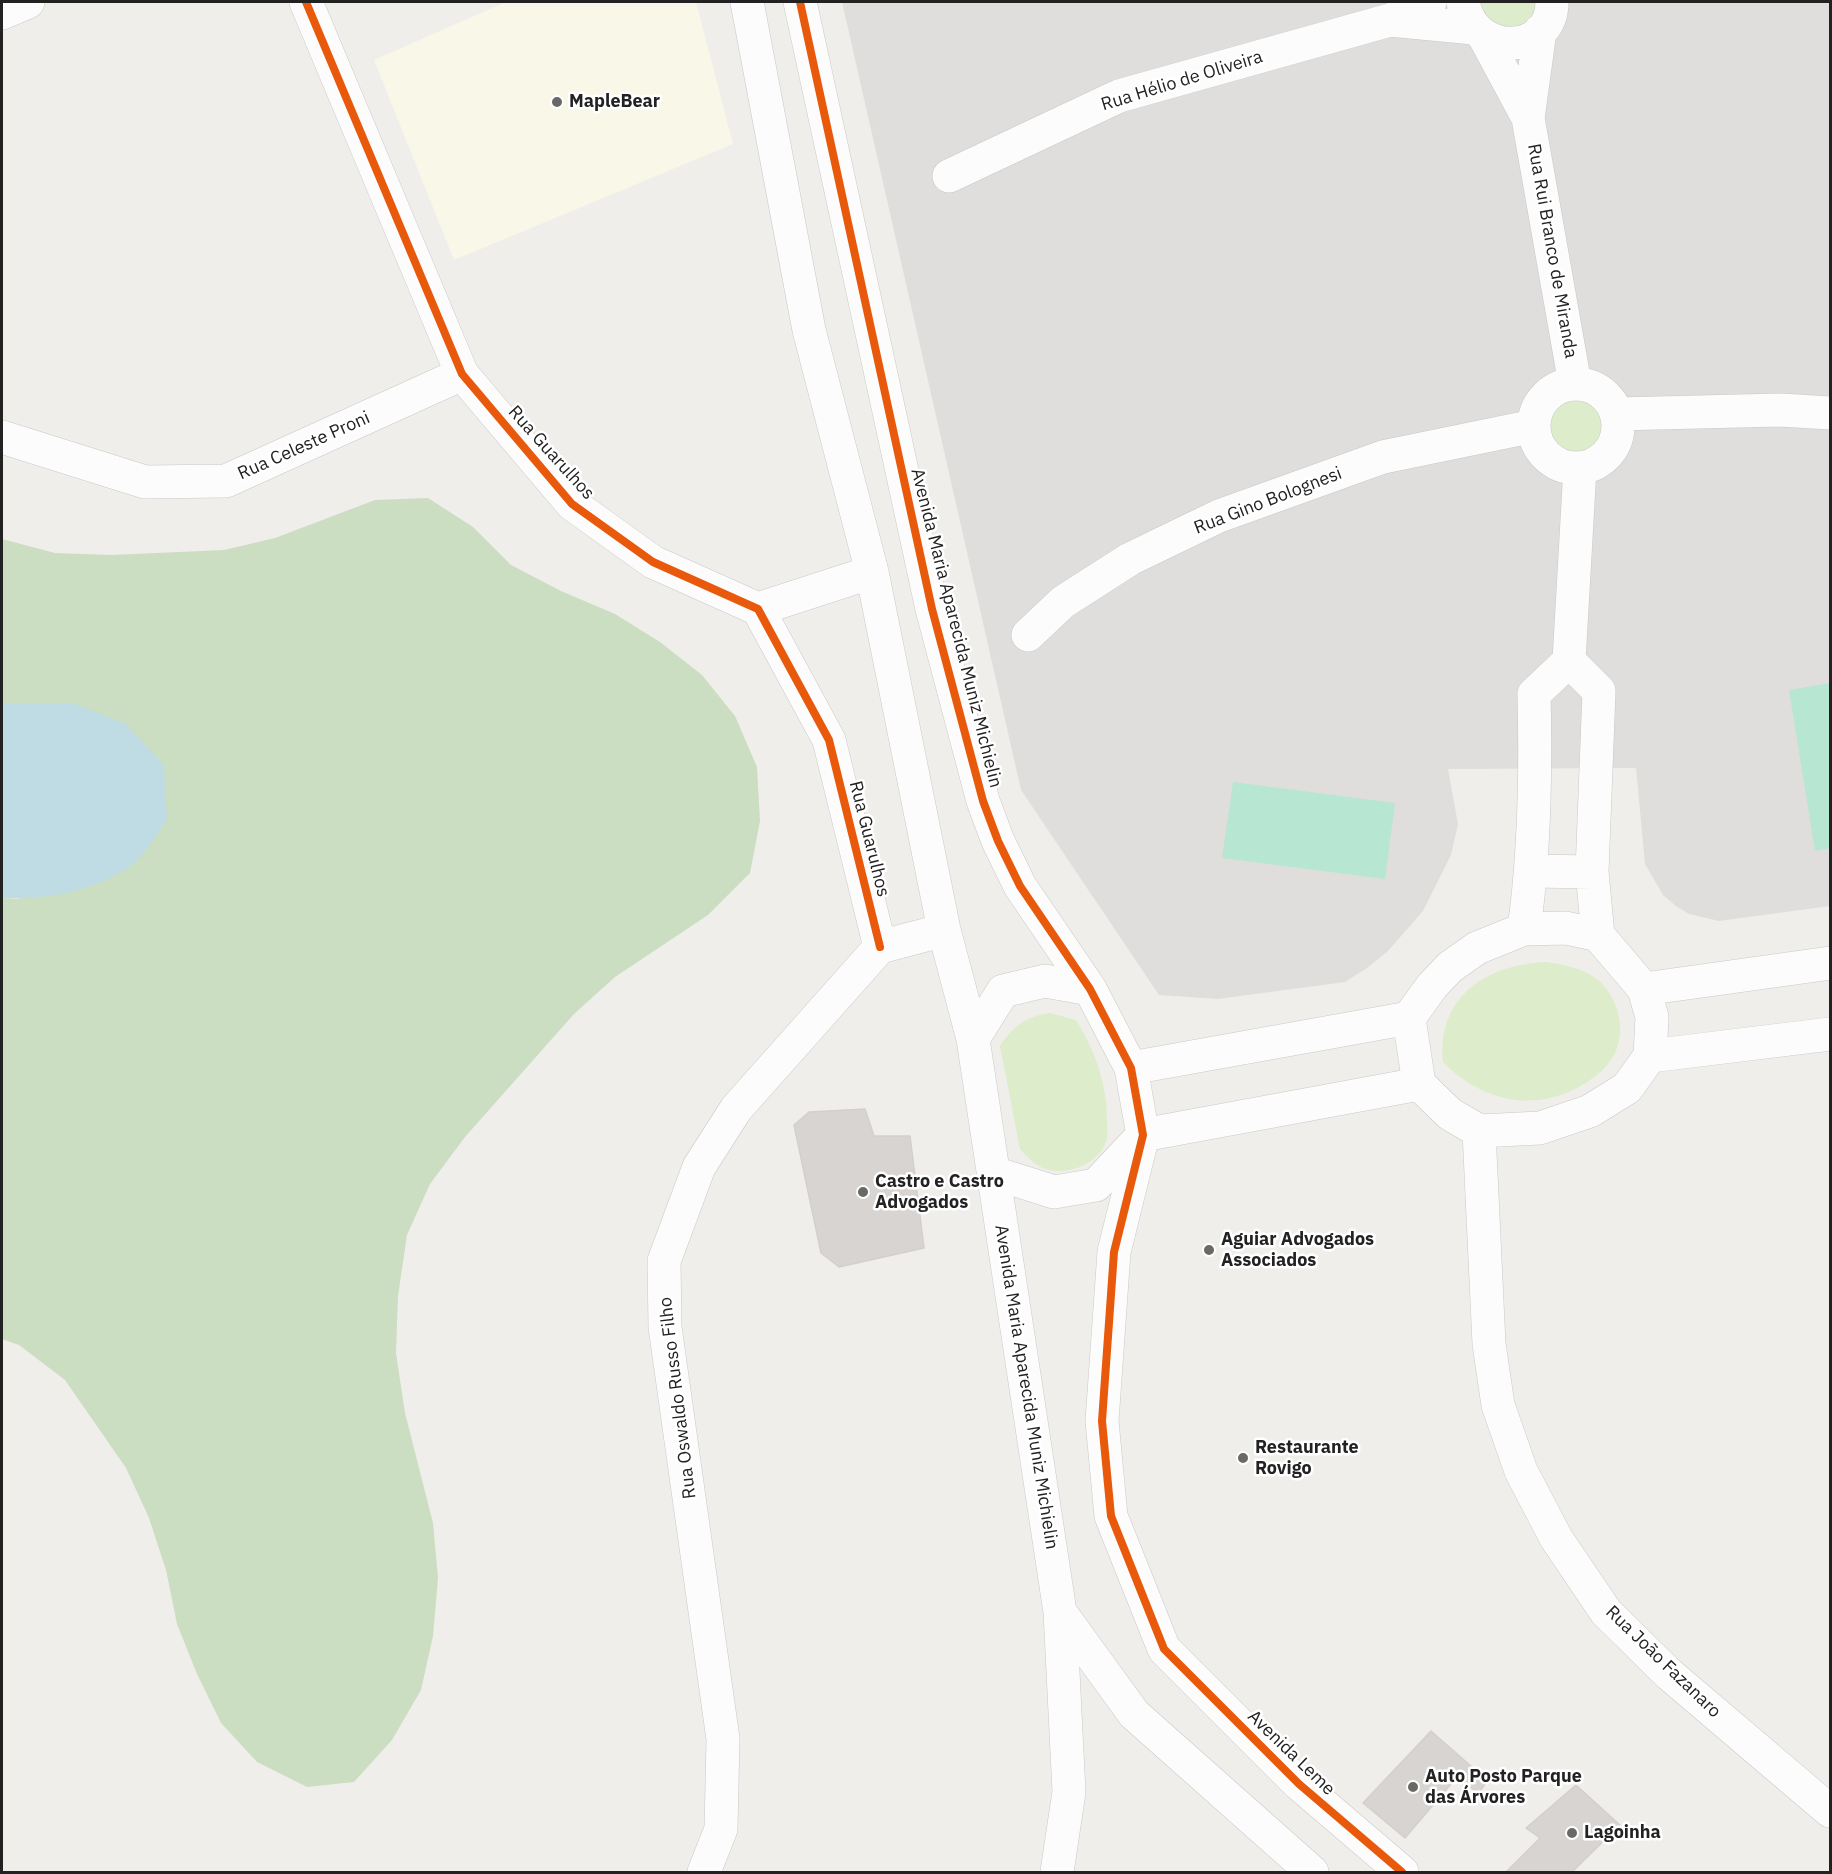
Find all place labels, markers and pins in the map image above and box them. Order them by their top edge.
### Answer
place label: MapleBear [569,91,660,113]
marker: MapleBear [550,95,564,109]
place label: Castro e Castro Advogados [875,1171,1004,1214]
marker: Castro e Castro Advogados [856,1185,870,1199]
place label: Aguiar Advogados Associados [1221,1229,1374,1272]
marker: Aguiar Advogados Associados [1202,1243,1216,1257]
place label: Restaurante Rovigo [1255,1437,1359,1480]
marker: Restaurante Rovigo [1236,1451,1250,1465]
place label: Auto Posto Parque das Árvores [1425,1766,1582,1808]
marker: Auto Posto Parque das Árvores [1406,1780,1420,1794]
place label: Lagoinha [1584,1822,1661,1844]
marker: Lagoinha [1565,1826,1579,1840]

